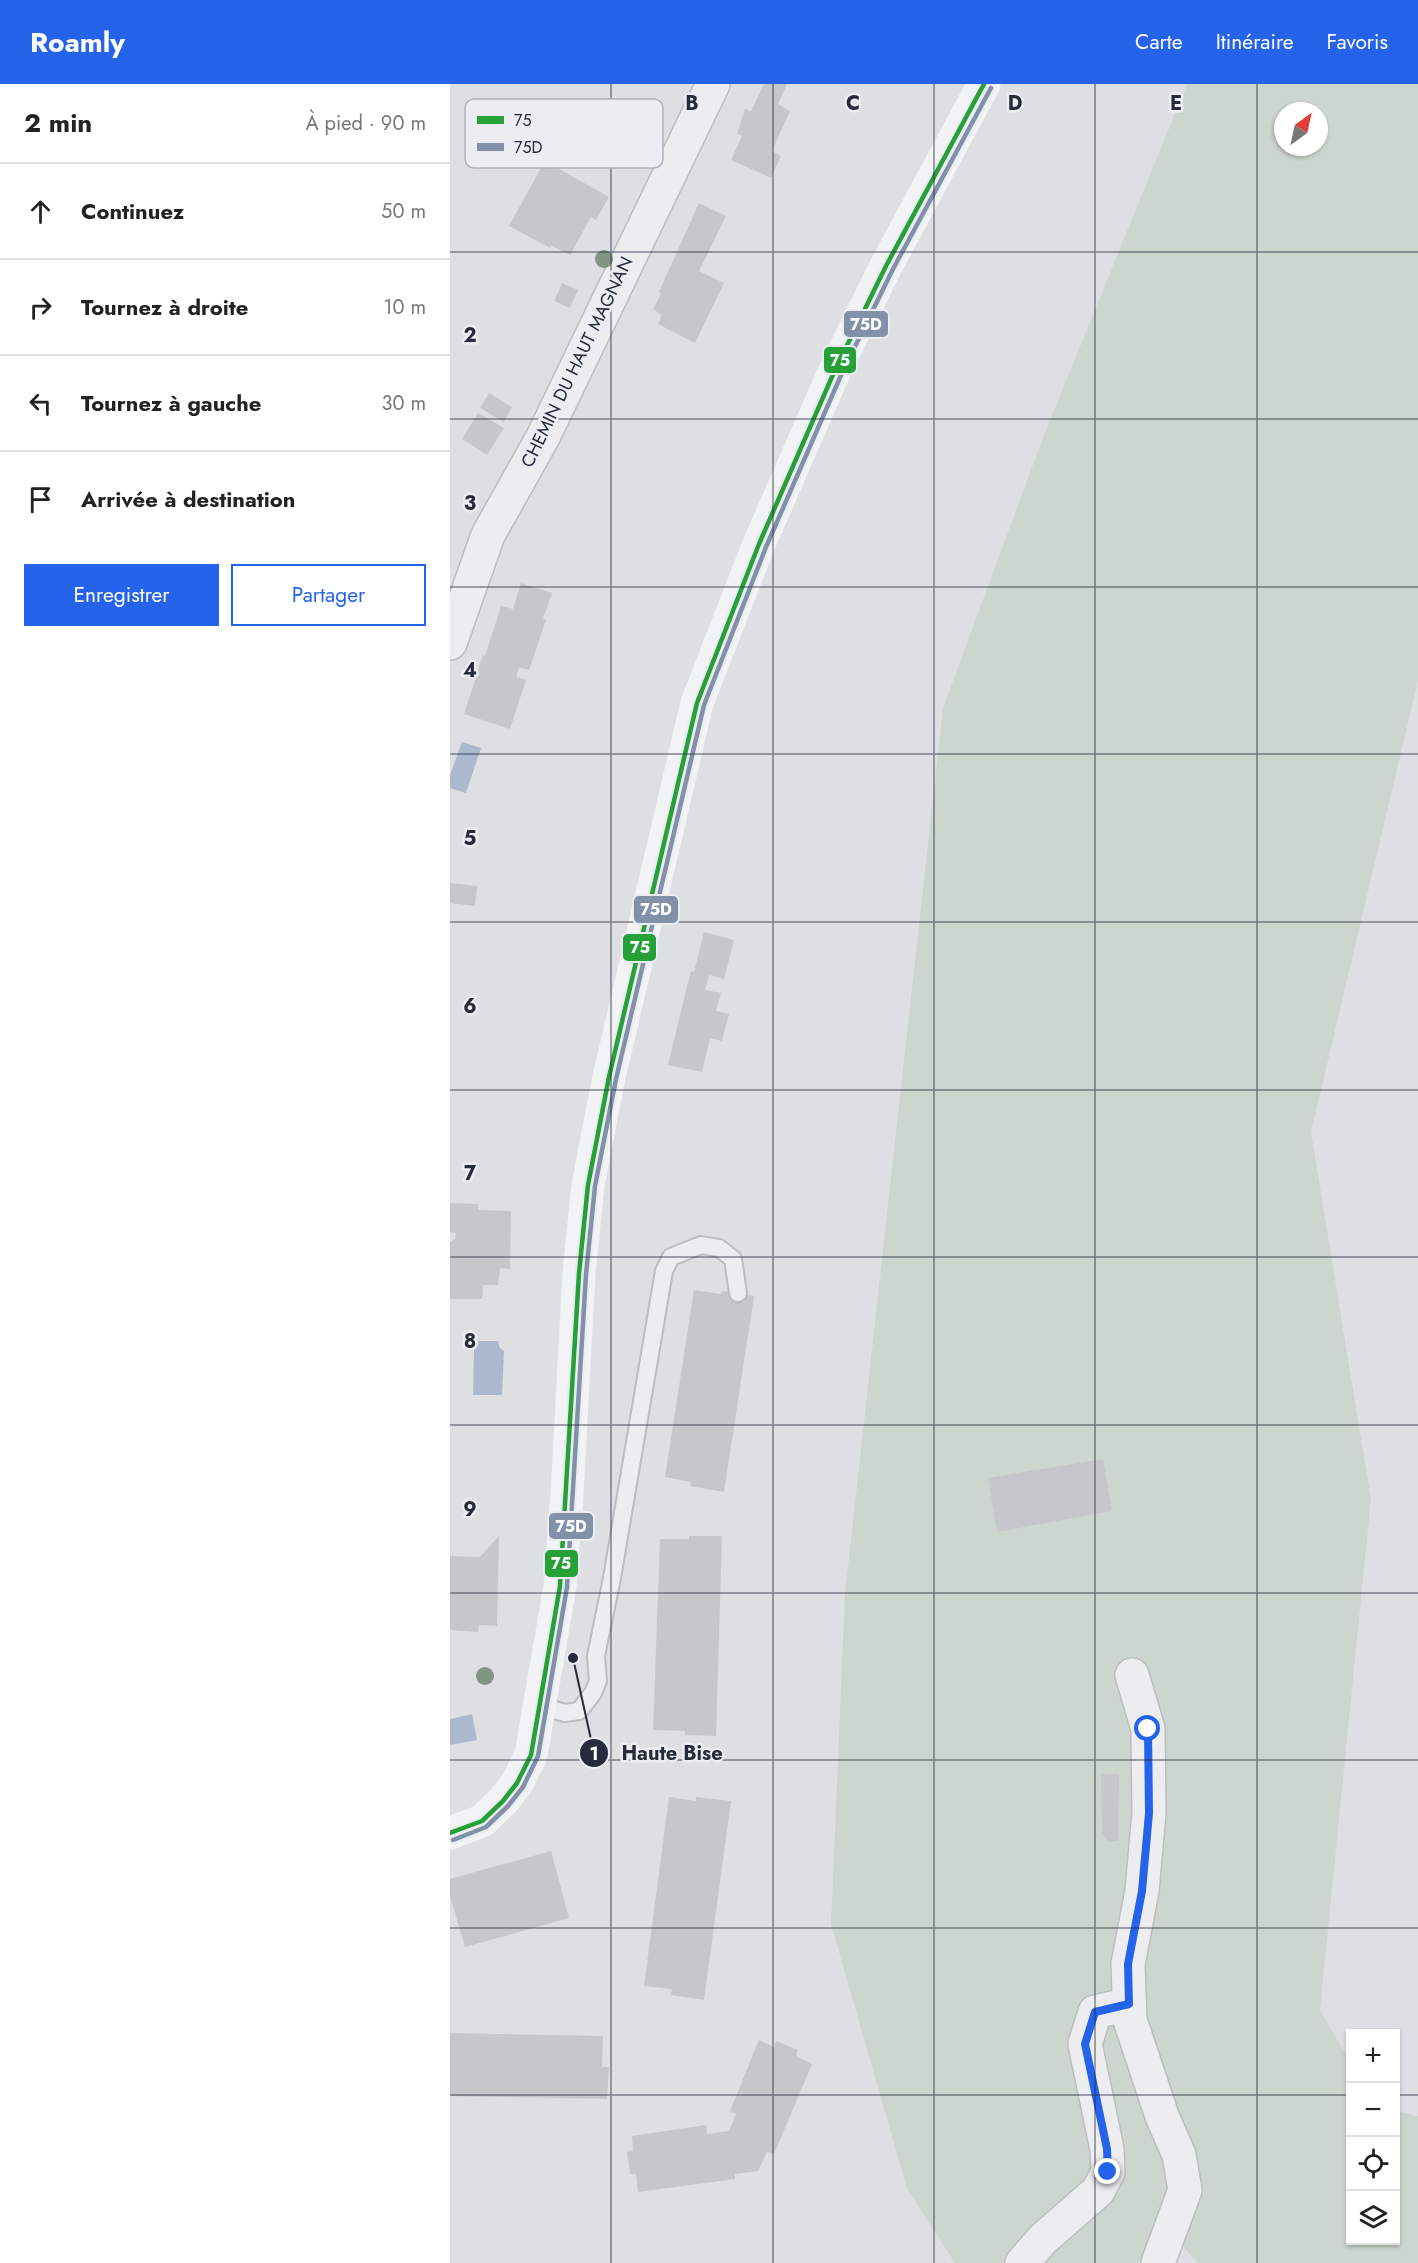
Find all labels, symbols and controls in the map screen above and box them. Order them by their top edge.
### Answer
text: Roamly [30,22,125,63]
text: Carte [1135,27,1183,57]
text: Itinéraire [1216,27,1294,57]
text: Favoris [1327,27,1388,57]
text: B [685,89,699,118]
text: C [846,89,860,118]
text: D [1008,89,1022,118]
text: E [1170,89,1182,118]
legend [465,99,663,168]
north arrow [1274,102,1328,156]
text: 2 min [24,104,92,142]
text: À pied · 90 m [305,109,426,138]
text: 75 [514,109,531,132]
text: 75D [514,136,542,159]
icon: ahead [24,195,57,228]
text: Continuez [81,195,184,227]
text: 50 m [381,197,426,226]
street label: CHEMIN DU HAUT MAGNAN [515,252,639,472]
icon: right [24,291,57,324]
text: Tournez à droite [81,291,248,323]
text: 10 m [383,293,426,322]
line badge: 75D [843,310,889,338]
text: 75D [850,313,882,336]
text: 2 [463,321,477,350]
line badge: 75 [823,346,857,374]
text: 75 [830,349,850,372]
icon: left [24,387,57,420]
text: Tournez à gauche [81,387,261,419]
text: 30 m [381,389,426,418]
icon: arrive [24,483,57,516]
text: Arrivée à destination [81,483,295,515]
text: 3 [464,489,476,518]
button: Enregistrer [24,564,219,626]
button: Partager [231,564,426,626]
text: 4 [463,656,477,685]
text: 5 [464,824,477,853]
line badge: 75D [633,895,679,924]
text: 75D [640,898,672,921]
line badge: 75 [622,933,657,962]
text: 75 [630,936,650,959]
text: 6 [463,992,477,1021]
text: 7 [464,1159,477,1188]
text: 8 [464,1327,476,1356]
text: 9 [463,1495,477,1524]
line badge: 75D [548,1512,594,1540]
text: 75D [555,1515,587,1538]
line badge: 75 [544,1549,579,1578]
text: 75 [551,1552,571,1575]
route start [1134,1715,1160,1741]
callout: Haute Bise [579,1734,735,1772]
text: Haute Bise [621,1739,723,1768]
text: 1 [589,1741,599,1767]
map controls [1346,2029,1400,2245]
button: + [1346,2029,1400,2083]
button: − [1346,2083,1400,2137]
button: locate [1346,2137,1400,2191]
route end [1094,2158,1120,2184]
button: layers [1346,2191,1400,2245]

